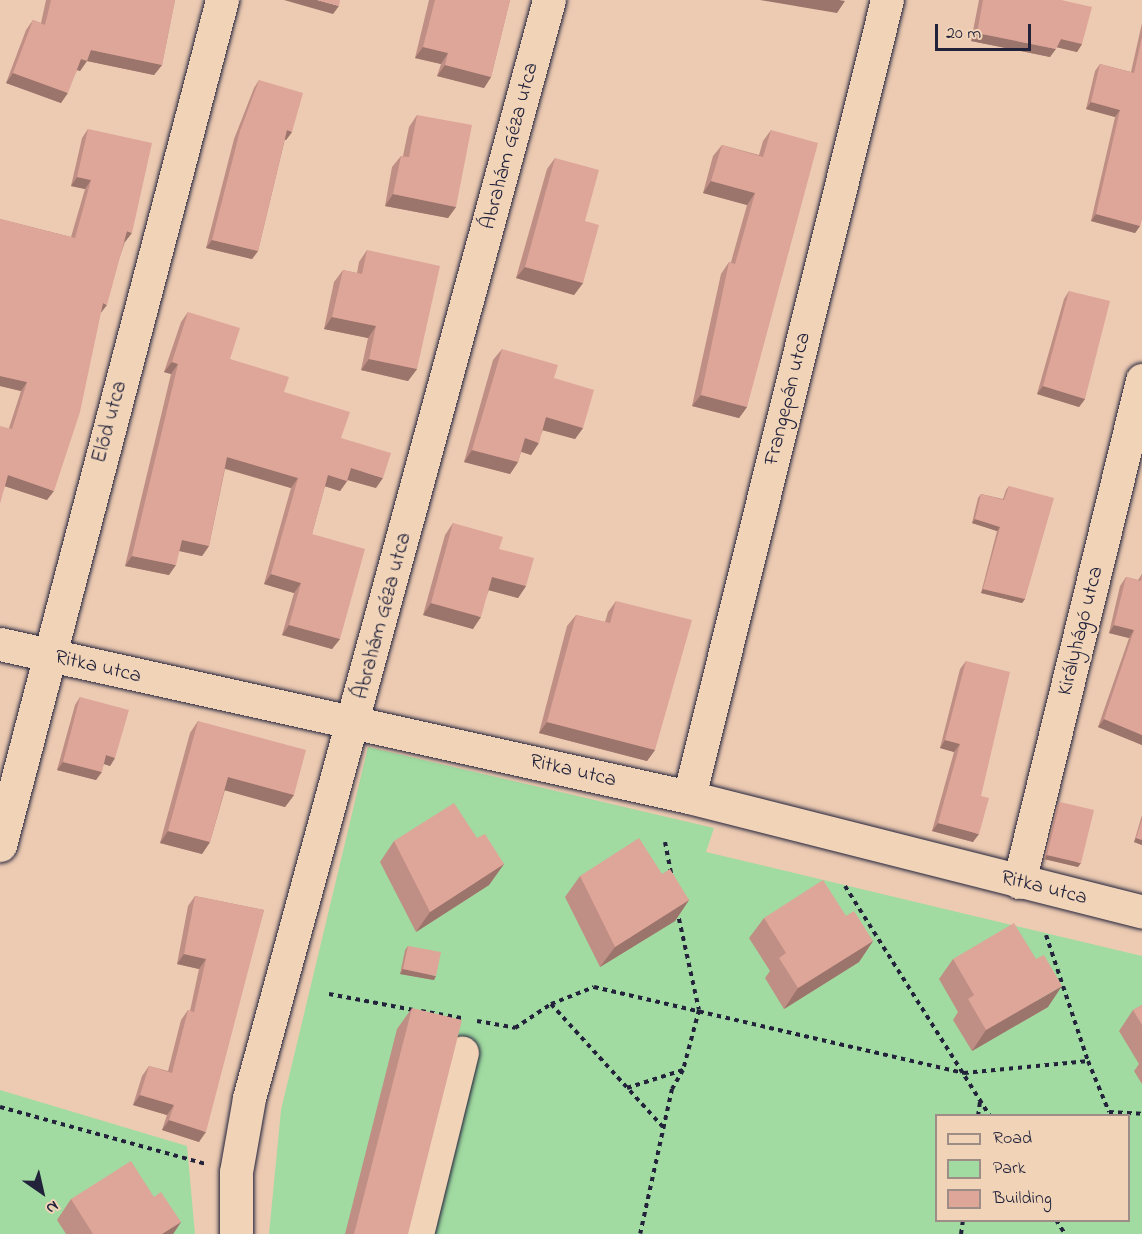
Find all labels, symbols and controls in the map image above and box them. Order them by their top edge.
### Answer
scale bar [938,12,1034,50]
text: 20 m [946,21,981,47]
street label: Ábrahám Géza utca [476,60,544,232]
street label: Frangepán utca [759,330,817,468]
street label: Előd utca [87,378,133,466]
street label: Ábrahám Géza utca [349,530,417,702]
street label: Királyhágó utca [1053,564,1109,698]
street label: Ritka utca [52,645,144,689]
street label: Ritka utca [527,749,619,793]
street label: Ritka utca [998,865,1090,911]
legend [935,1114,1130,1222]
text: Road [993,1126,1032,1152]
text: Park [993,1156,1026,1182]
north arrow [12,1162,72,1222]
text: Building [993,1186,1052,1212]
text: N [41,1194,63,1220]

